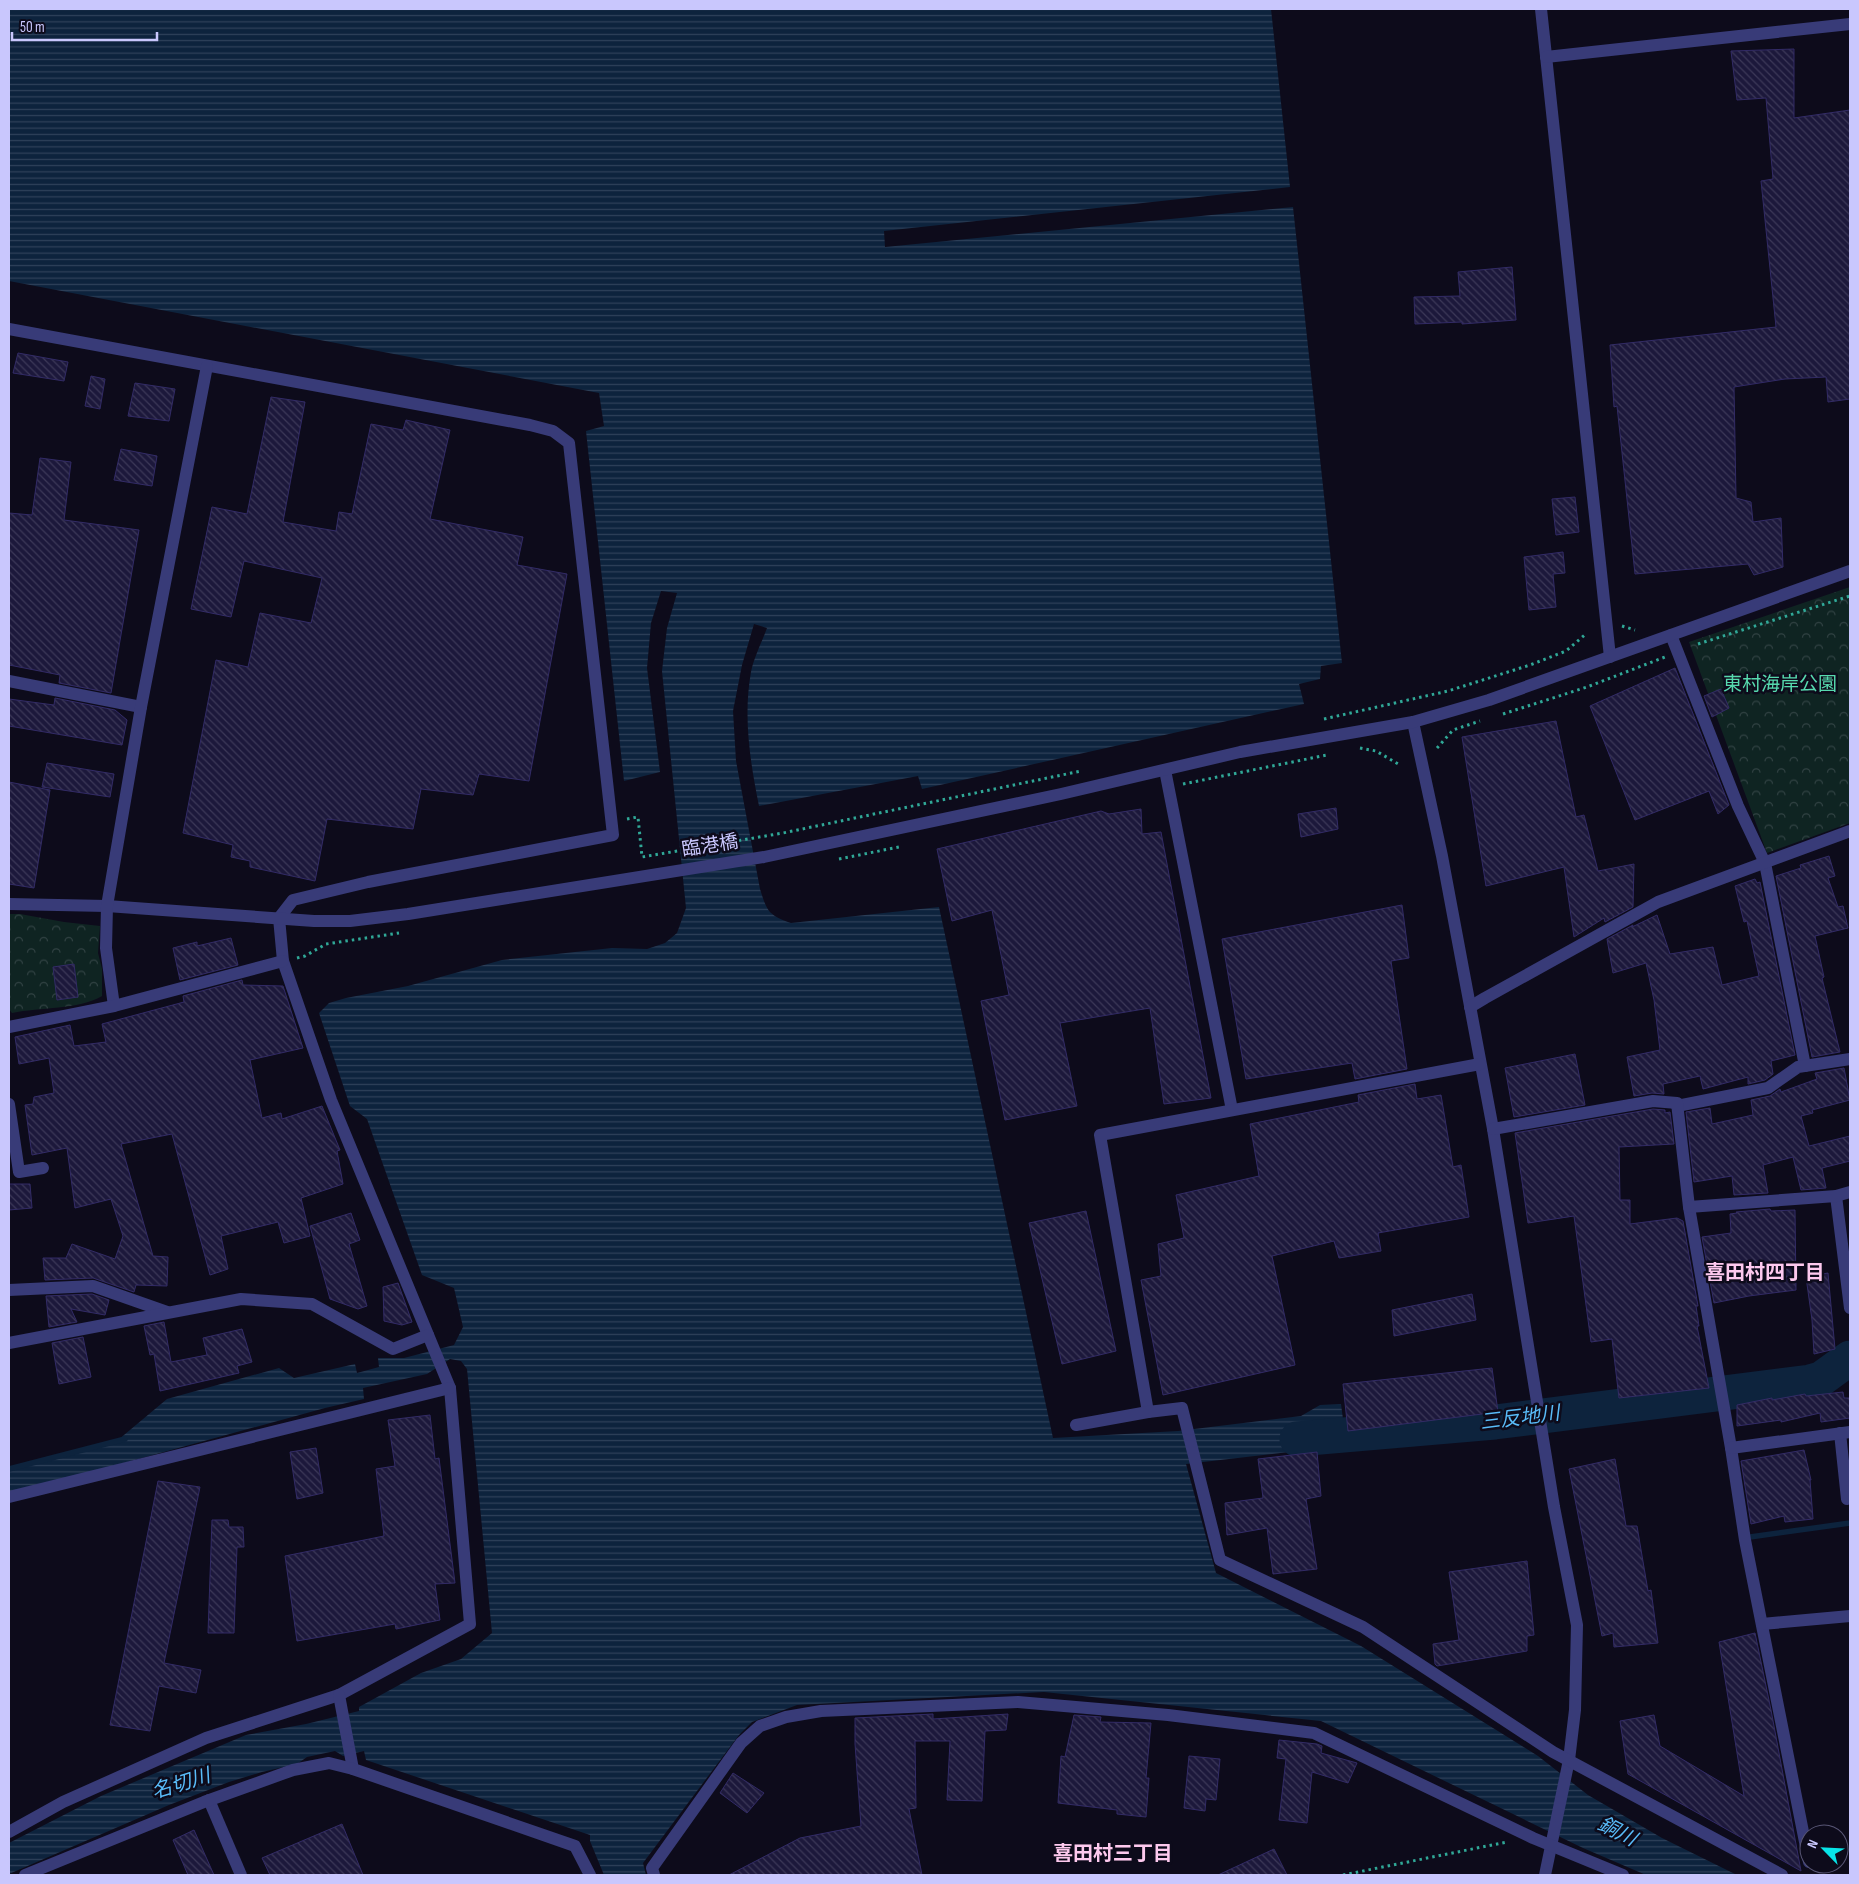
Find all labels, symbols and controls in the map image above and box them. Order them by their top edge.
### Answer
scale bar [12,10,158,42]
text: 50 m [20,18,45,37]
park label: 東村海岸公園 [1723,673,1837,696]
street label: 臨港橋 [680,830,740,862]
district label: 喜田村四丁目 [1705,1261,1825,1285]
water label: 三反地川 [1479,1401,1563,1435]
water label: 名切川 [149,1763,215,1804]
water label: 銅川 [1594,1812,1642,1853]
north arrow [1799,1824,1849,1874]
text: N [1803,1837,1822,1851]
district label: 喜田村三丁目 [1053,1842,1173,1866]

